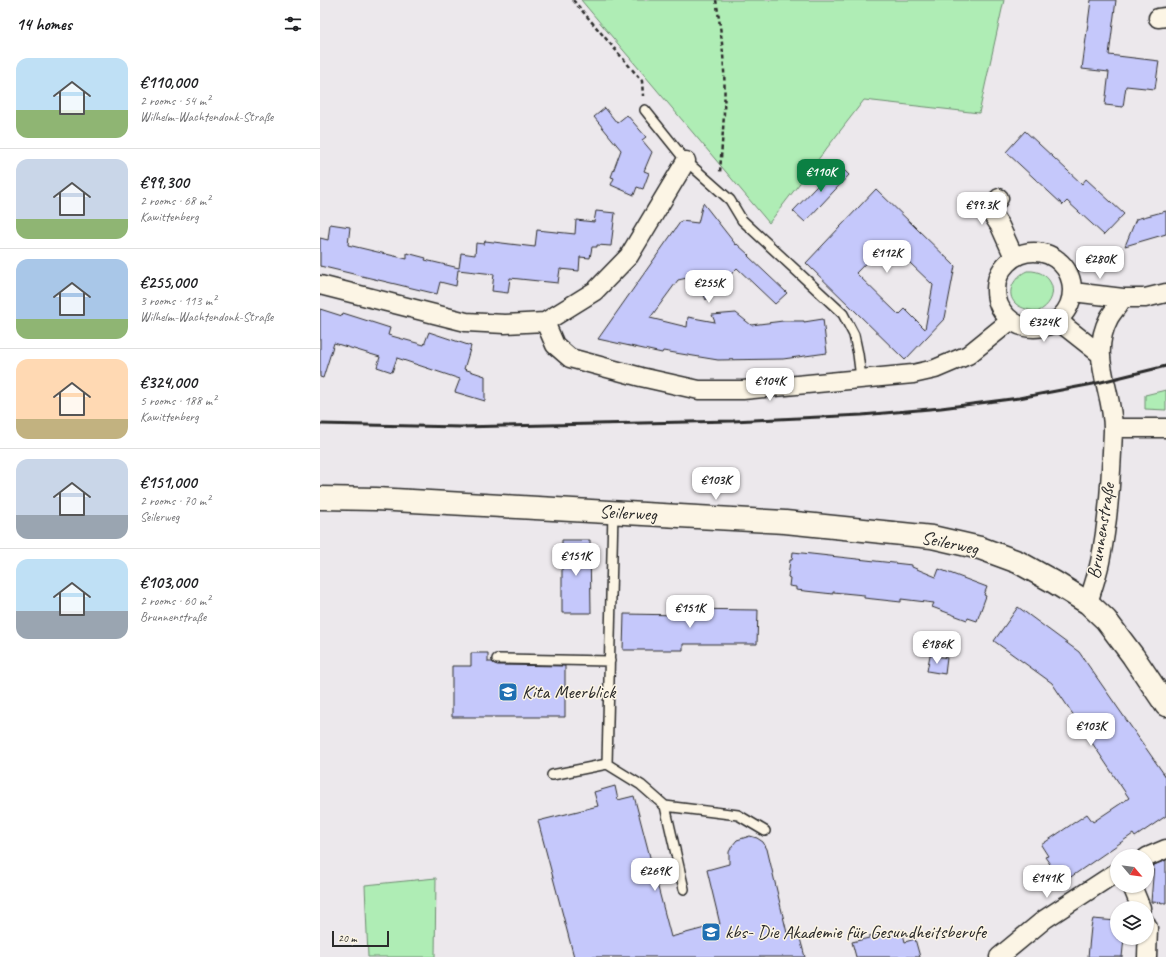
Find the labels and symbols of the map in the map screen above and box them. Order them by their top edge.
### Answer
pin: €110K [793,159,849,193]
pin: €99.3K [949,192,1015,226]
pin: €112K [859,240,915,274]
pin: €280K [1072,246,1128,280]
pin: €255K [681,270,737,304]
pin: €324K [1016,309,1072,343]
pin: €104K [742,368,798,402]
pin: €103K [688,467,744,501]
street label: Brunnenstraße [1082,480,1121,581]
street label: Seilerweg [599,500,659,527]
street label: Seilerweg [919,525,982,561]
pin: €151K [548,543,604,577]
pin: €151K [662,595,718,629]
pin: €186K [909,631,965,665]
place label: Kita Meerblick [522,680,617,704]
school or university icon: Kita Meerblick [497,681,519,703]
pin: €103K [1063,713,1119,747]
north arrow [1110,849,1154,893]
pin: €269K [627,858,683,892]
pin: €141K [1019,865,1075,899]
place label: kbs- Die Akademie für Gesundheitsberufe [725,920,988,944]
school or university icon: kbs- Die Akademie für Gesundheitsberufe [700,921,722,943]
scale bar [332,929,389,948]

